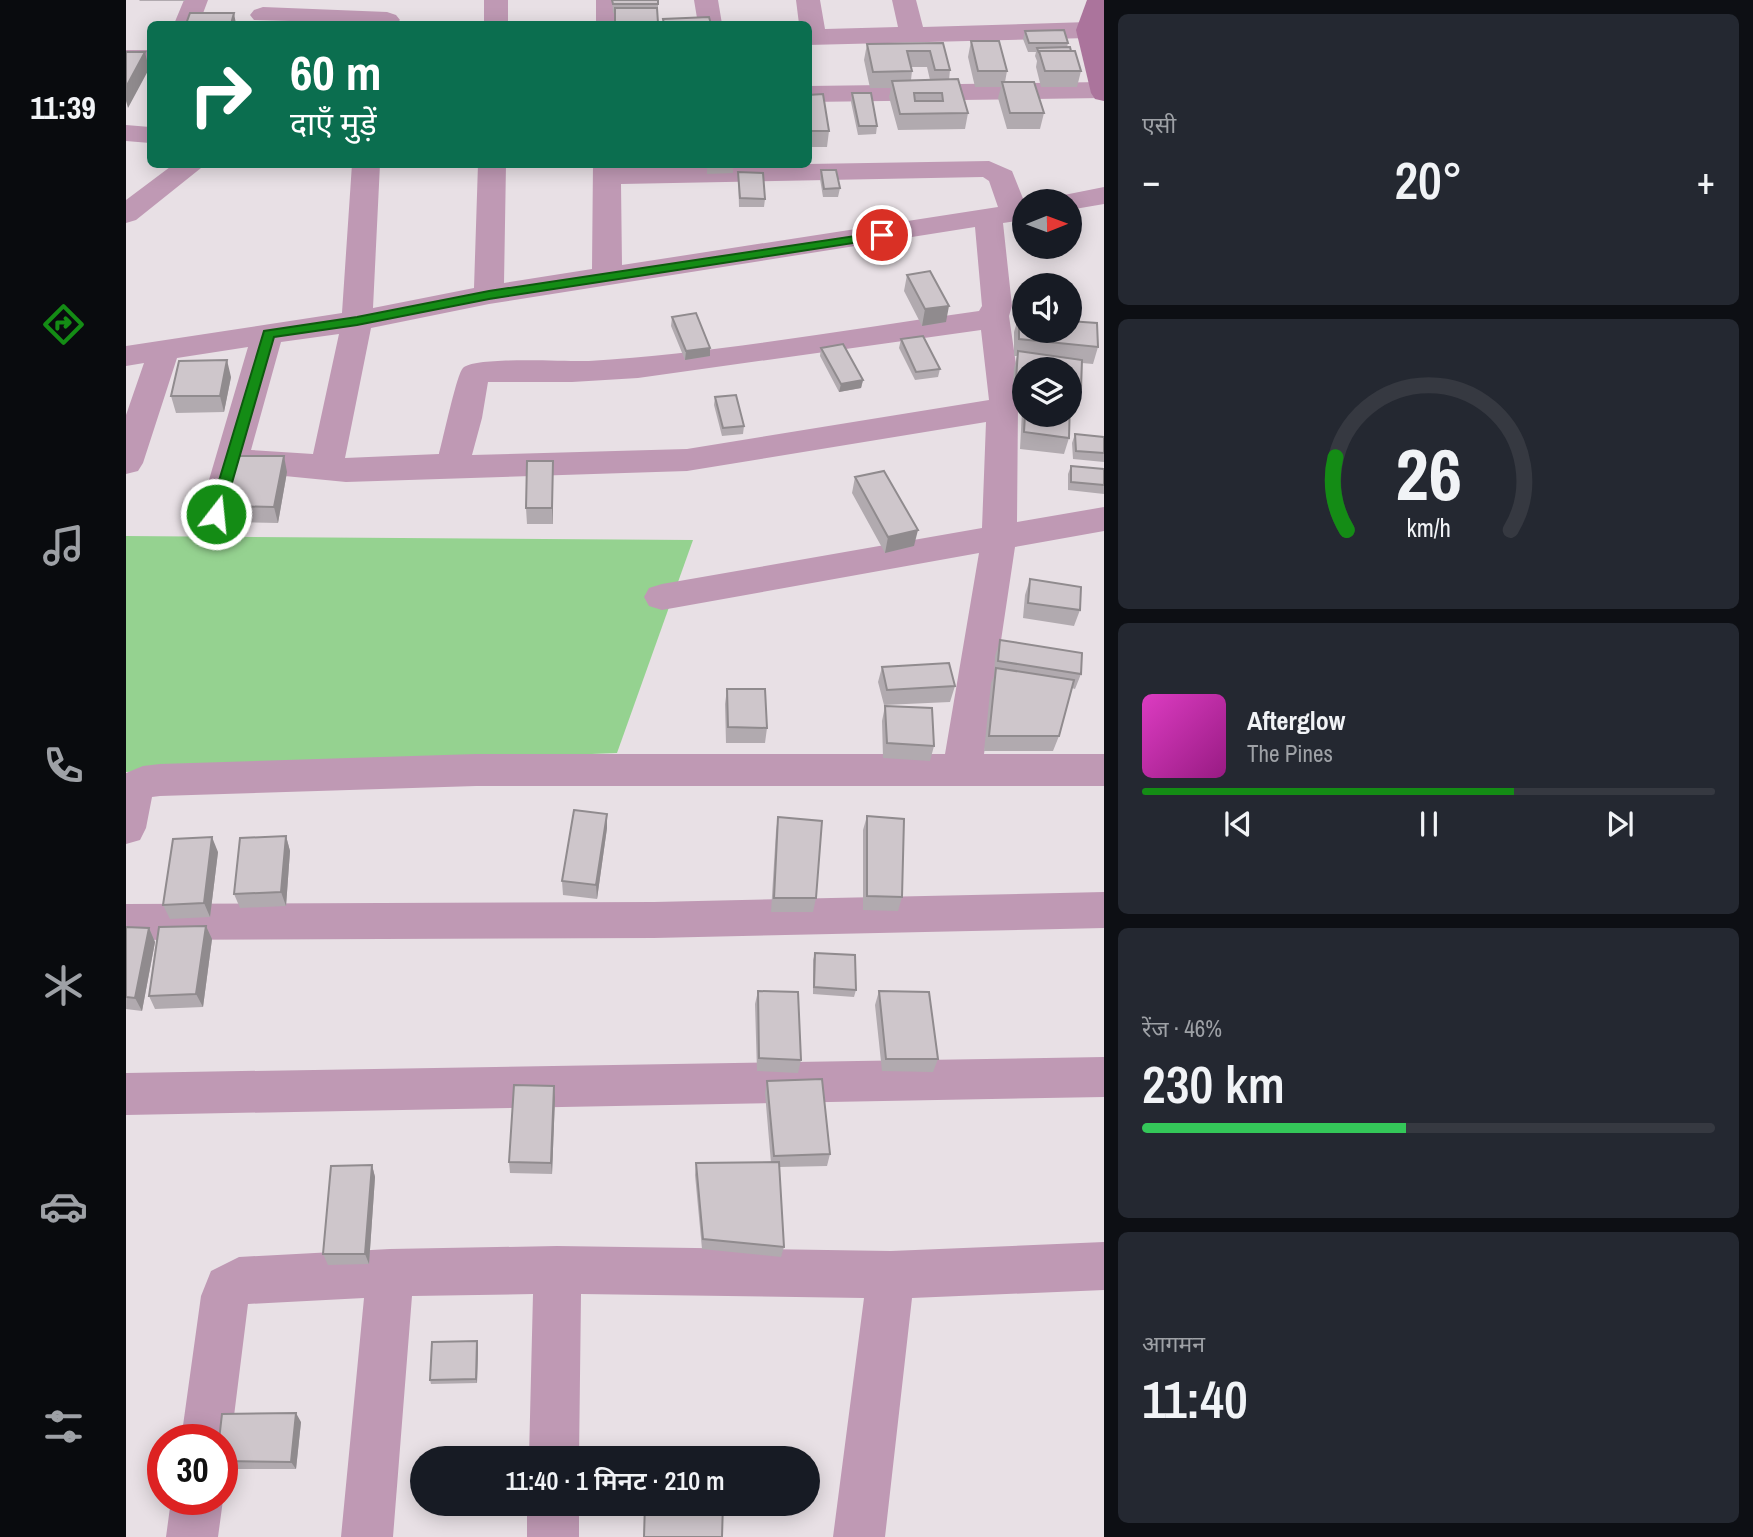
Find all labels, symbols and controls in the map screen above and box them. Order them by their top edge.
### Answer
text: 60 m [290,39,382,105]
icon: right [175,49,266,140]
text: 11:39 [30,86,96,129]
text: दाएँ मुड़ें [290,102,377,145]
text: एसी [1142,109,1176,140]
text: 20° [1394,145,1463,215]
text: − [1142,155,1160,206]
text: + [1697,155,1715,206]
north arrow [1012,189,1082,259]
map controls [1012,189,1082,427]
pin [852,205,912,265]
icon: arrive [863,216,901,254]
button: sound [1012,273,1082,343]
icon: directions [39,300,88,349]
button: layers [1012,357,1082,427]
text: 26 [1395,425,1462,523]
position arrow [179,477,253,551]
text: km/h [1406,511,1451,545]
icon: music [39,521,88,570]
text: Afterglow [1247,703,1345,738]
text: The Pines [1247,738,1333,769]
icon: phone [39,741,88,790]
icon: previous [1219,805,1257,843]
icon: pause [1410,805,1448,843]
icon: next [1601,805,1639,843]
icon: climate [39,961,88,1010]
text: रेंज · 46% [1142,1013,1222,1044]
text: 230 km [1142,1049,1285,1119]
icon: car [39,1182,88,1231]
text: आगमन [1142,1328,1205,1359]
text: 11:40 [1142,1364,1248,1434]
icon: filters [39,1402,88,1451]
speed limit sign: 30 [147,1424,238,1515]
text: 11:40 · 1 मिनट · 210 m [506,1463,725,1498]

